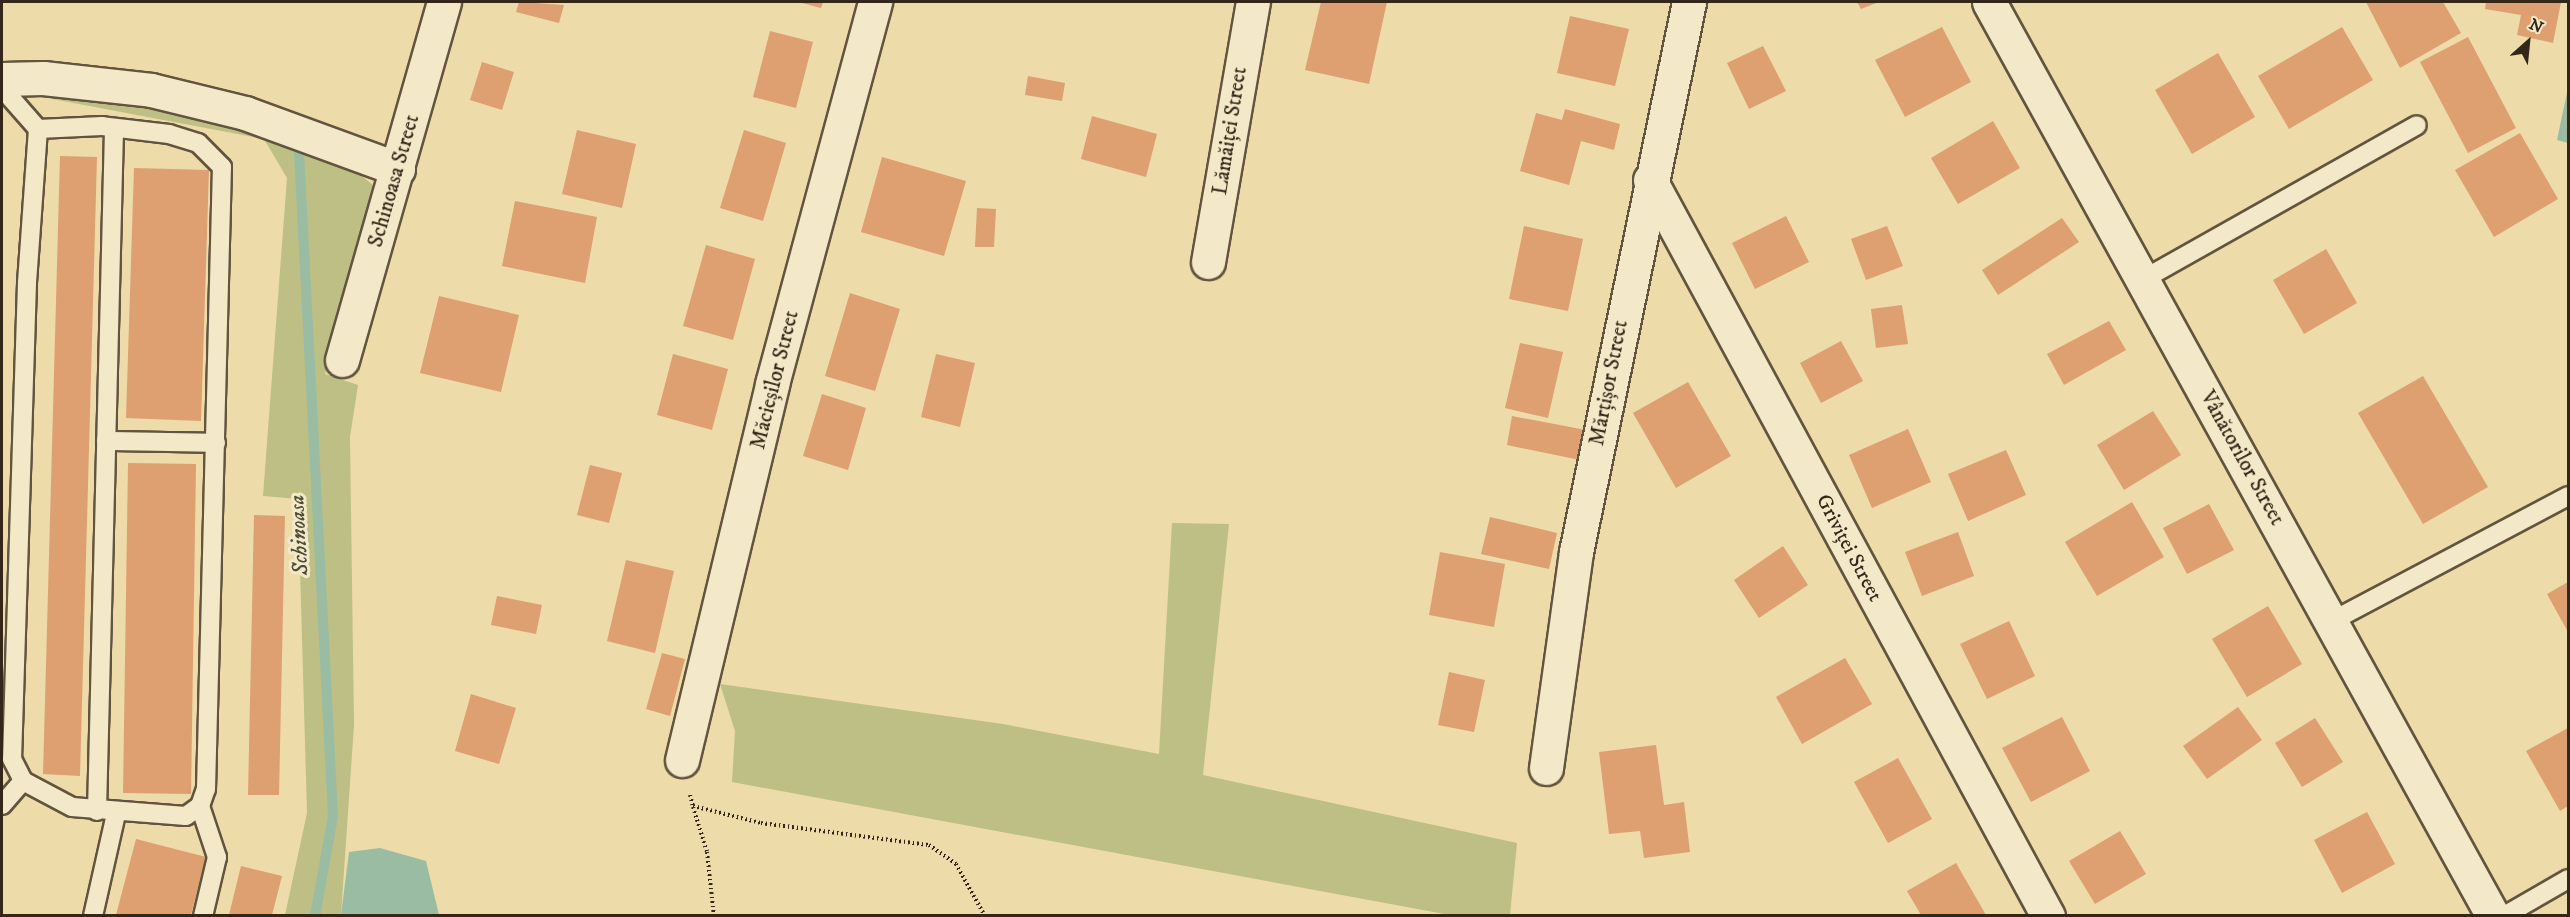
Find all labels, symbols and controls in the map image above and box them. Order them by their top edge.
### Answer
north arrow [2498,12,2558,72]
text: N [2526,14,2547,38]
street label: Lămăiței Street [1207,65,1253,197]
street label: Schinoasa Street [363,112,425,250]
street label: Măcieșilor Street [746,308,804,452]
street label: Mărțișor Street [1584,318,1634,448]
street label: Vânătorilor Street [2195,386,2289,530]
street label: Griviței Street [1810,490,1888,606]
water label: Schinoasa [284,494,314,576]

